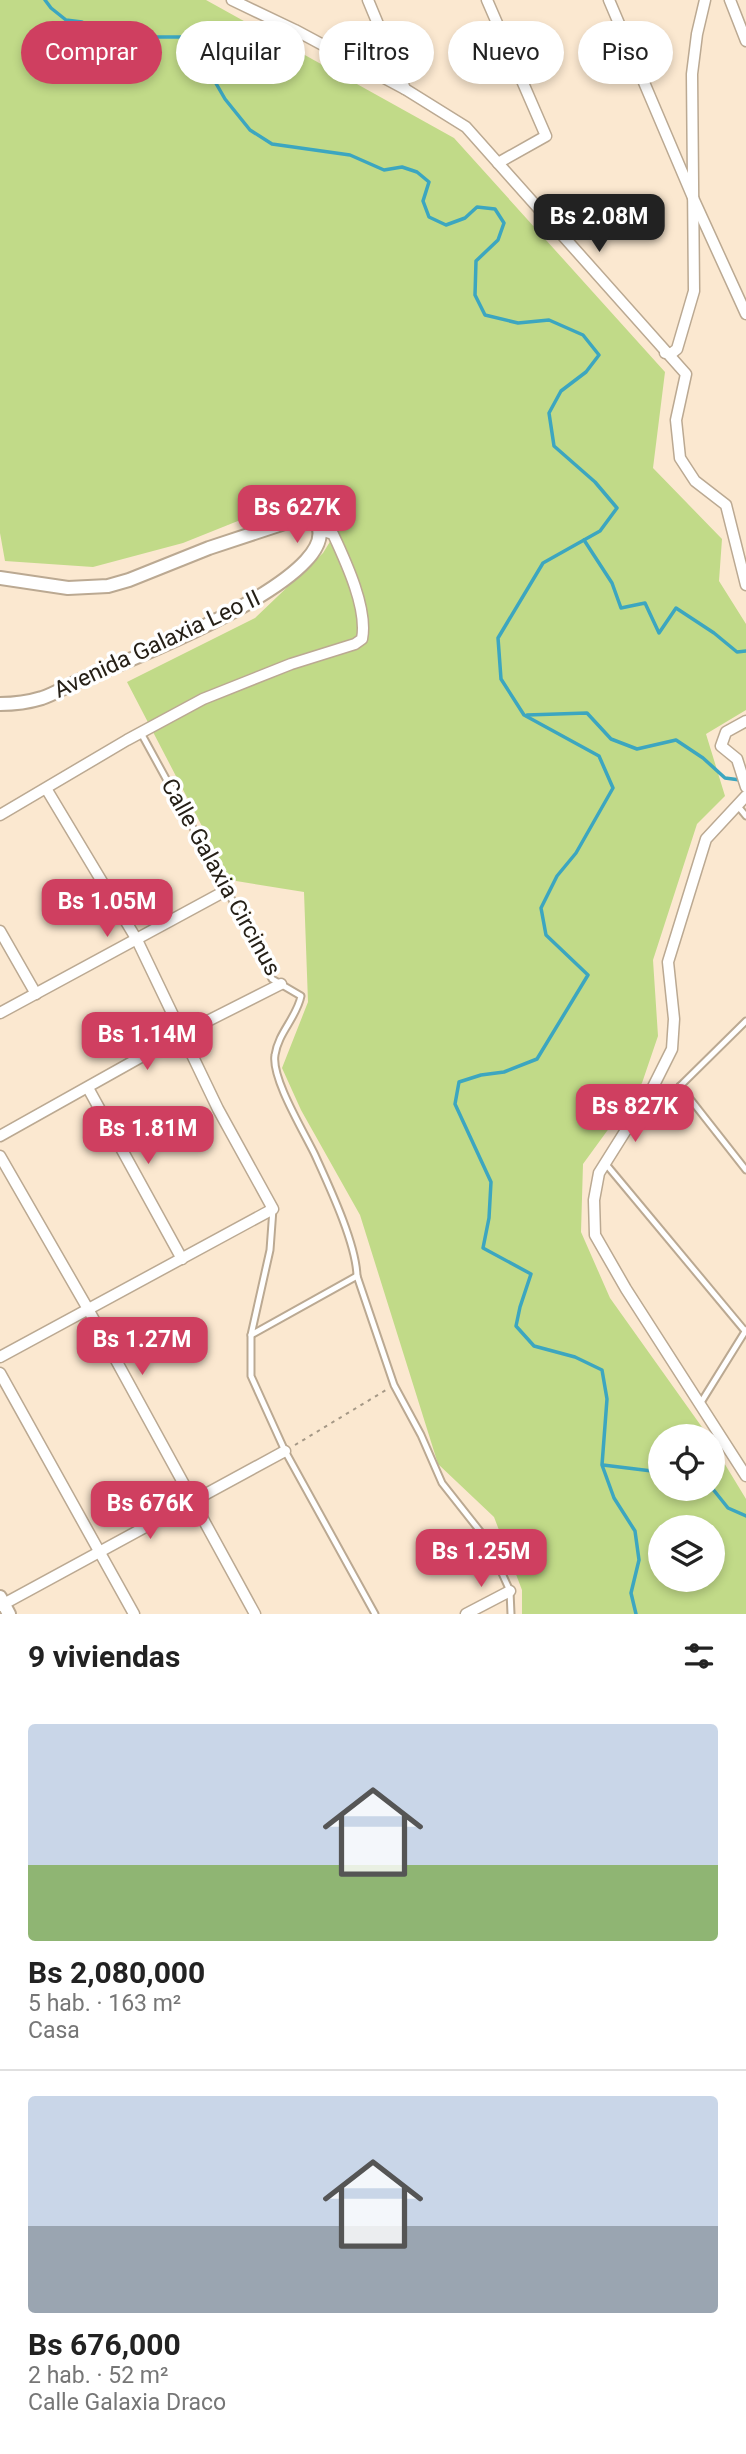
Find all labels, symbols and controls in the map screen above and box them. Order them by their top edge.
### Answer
chip: Comprar [21,21,162,84]
chip: Alquilar [176,21,305,84]
chip: Filtros [319,21,434,84]
chip: Nuevo [448,21,564,84]
chip: Piso [578,21,673,84]
pin: Bs 2.08M [527,194,671,254]
text: Bs 2.08M [550,203,648,230]
pin: Bs 627K [232,486,362,545]
text: Bs 627K [254,494,340,521]
street label: Avenida Galaxia Leo II [50,584,264,704]
street label: Calle Galaxia Circinus [156,774,286,980]
pin: Bs 1.05M [35,880,179,939]
text: Bs 1.05M [58,888,156,915]
pin: Bs 1.14M [75,1012,219,1072]
text: Bs 1.14M [98,1021,196,1048]
pin: Bs 827K [570,1084,700,1144]
text: Bs 827K [592,1093,678,1120]
pin: Bs 1.81M [76,1106,220,1166]
text: Bs 1.81M [99,1115,197,1142]
pin: Bs 1.27M [70,1318,214,1377]
text: Bs 1.27M [93,1326,191,1353]
map controls [648,1424,725,1592]
button: locate [648,1424,725,1501]
pin: Bs 676K [85,1482,215,1541]
text: Bs 676K [107,1490,193,1517]
button: layers [648,1515,725,1592]
pin: Bs 1.25M [409,1530,553,1589]
text: Bs 1.25M [432,1538,530,1565]
icon: filters [680,1637,718,1675]
text: 9 viviendas [28,1639,180,1674]
icon: home [310,1769,436,1895]
text: Bs 2,080,000 [28,1955,205,1990]
text: 5 hab. · 163 m² [28,1990,181,2017]
text: Casa [28,2017,80,2044]
icon: home [310,2141,436,2267]
text: Bs 676,000 [28,2327,181,2362]
text: 2 hab. · 52 m² [28,2362,168,2389]
text: Calle Galaxia Draco [28,2389,226,2416]

